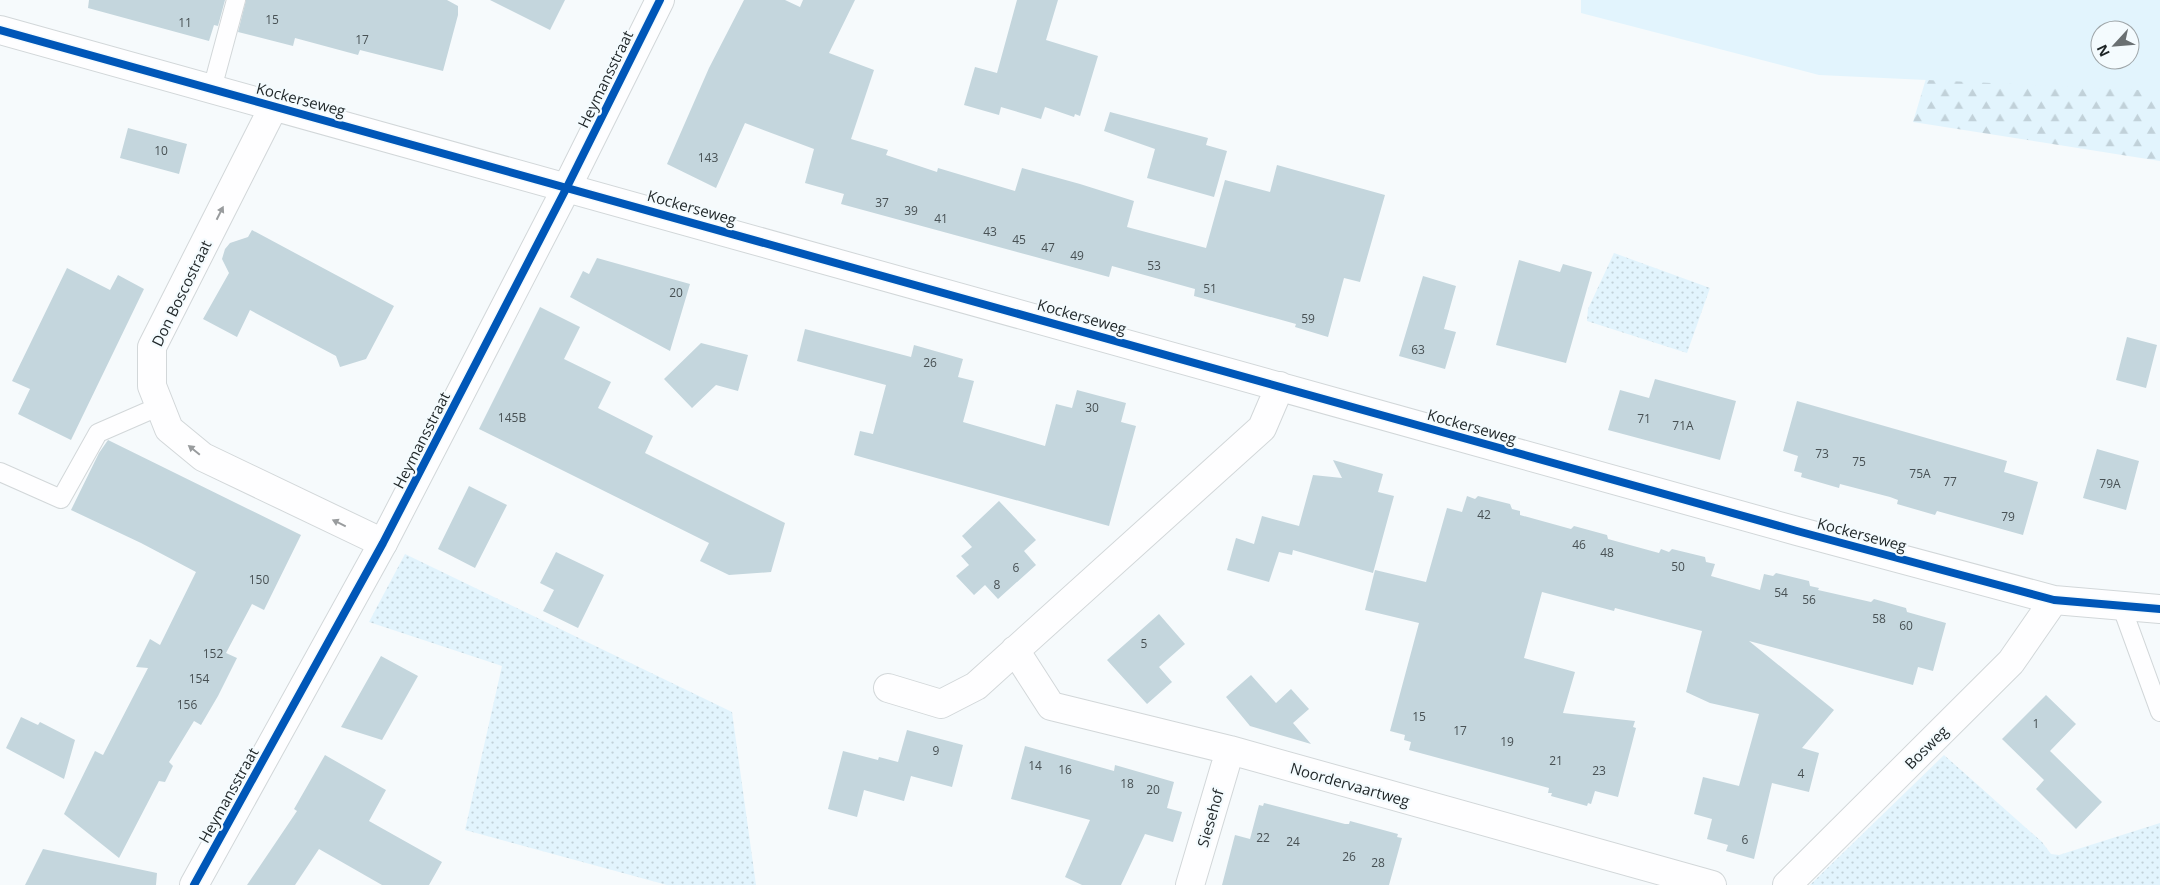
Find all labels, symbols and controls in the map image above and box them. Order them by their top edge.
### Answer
house number: 15 [265,11,279,28]
house number: 11 [178,14,192,31]
north arrow [2090,20,2140,70]
street label: Heymansstraat [573,27,637,131]
house number: 17 [355,31,369,48]
text: N [2092,42,2114,60]
street label: Kockerseweg [254,77,348,121]
house number: 10 [154,142,168,159]
house number: 143 [698,149,718,166]
street label: Kockerseweg [645,185,739,229]
house number: 37 [875,194,889,211]
house number: 39 [904,202,918,219]
one-way arrow [216,206,224,220]
house number: 41 [934,210,948,227]
house number: 43 [983,223,997,240]
house number: 45 [1012,231,1026,248]
street label: Don Boscostraat [147,237,215,349]
house number: 47 [1041,239,1055,256]
house number: 49 [1070,247,1084,264]
house number: 53 [1147,257,1161,274]
house number: 51 [1203,280,1217,297]
house number: 20 [669,284,683,301]
street label: Kockerseweg [1035,294,1129,338]
house number: 59 [1301,310,1315,327]
house number: 63 [1411,341,1425,358]
house number: 26 [923,354,937,371]
street label: Heymansstraat [388,388,454,492]
house number: 30 [1085,399,1099,416]
street label: Kockerseweg [1425,404,1519,448]
house number: 145B [498,409,526,426]
house number: 71 [1637,410,1651,427]
house number: 71A [1672,417,1694,434]
one-way arrow [188,444,201,455]
house number: 73 [1815,445,1829,462]
house number: 75 [1852,453,1866,470]
house number: 75A [1909,465,1931,482]
house number: 77 [1943,473,1957,490]
house number: 79A [2099,475,2121,492]
house number: 42 [1477,506,1491,523]
house number: 79 [2001,508,2015,525]
street label: Kockerseweg [1815,512,1909,556]
one-way arrow [331,518,346,527]
house number: 46 [1572,536,1586,553]
house number: 48 [1600,544,1614,561]
house number: 50 [1671,558,1685,575]
house number: 6 [1013,559,1020,576]
house number: 150 [249,571,269,588]
house number: 8 [994,576,1001,593]
house number: 54 [1774,584,1788,601]
house number: 56 [1802,591,1816,608]
house number: 58 [1872,610,1886,627]
house number: 60 [1899,617,1913,634]
house number: 5 [1141,635,1148,652]
house number: 152 [203,645,223,662]
house number: 154 [189,670,209,687]
house number: 156 [177,696,197,713]
house number: 15 [1412,708,1426,725]
house number: 1 [2033,715,2039,732]
street label: Bosweg [1900,721,1952,773]
house number: 17 [1453,722,1467,739]
house number: 19 [1500,733,1514,750]
house number: 9 [933,742,940,759]
street label: Heymansstraat [194,744,262,846]
house number: 21 [1549,752,1563,769]
house number: 14 [1028,757,1042,774]
street label: Noordervaartweg [1288,757,1412,811]
house number: 16 [1058,761,1072,778]
house number: 23 [1592,762,1606,779]
house number: 4 [1798,765,1805,782]
house number: 18 [1120,775,1134,792]
house number: 20 [1146,781,1160,798]
street label: Siesehof [1192,786,1228,849]
house number: 22 [1256,829,1270,846]
house number: 6 [1742,831,1749,848]
house number: 24 [1286,833,1300,850]
house number: 26 [1342,848,1356,865]
house number: 28 [1371,854,1385,871]

